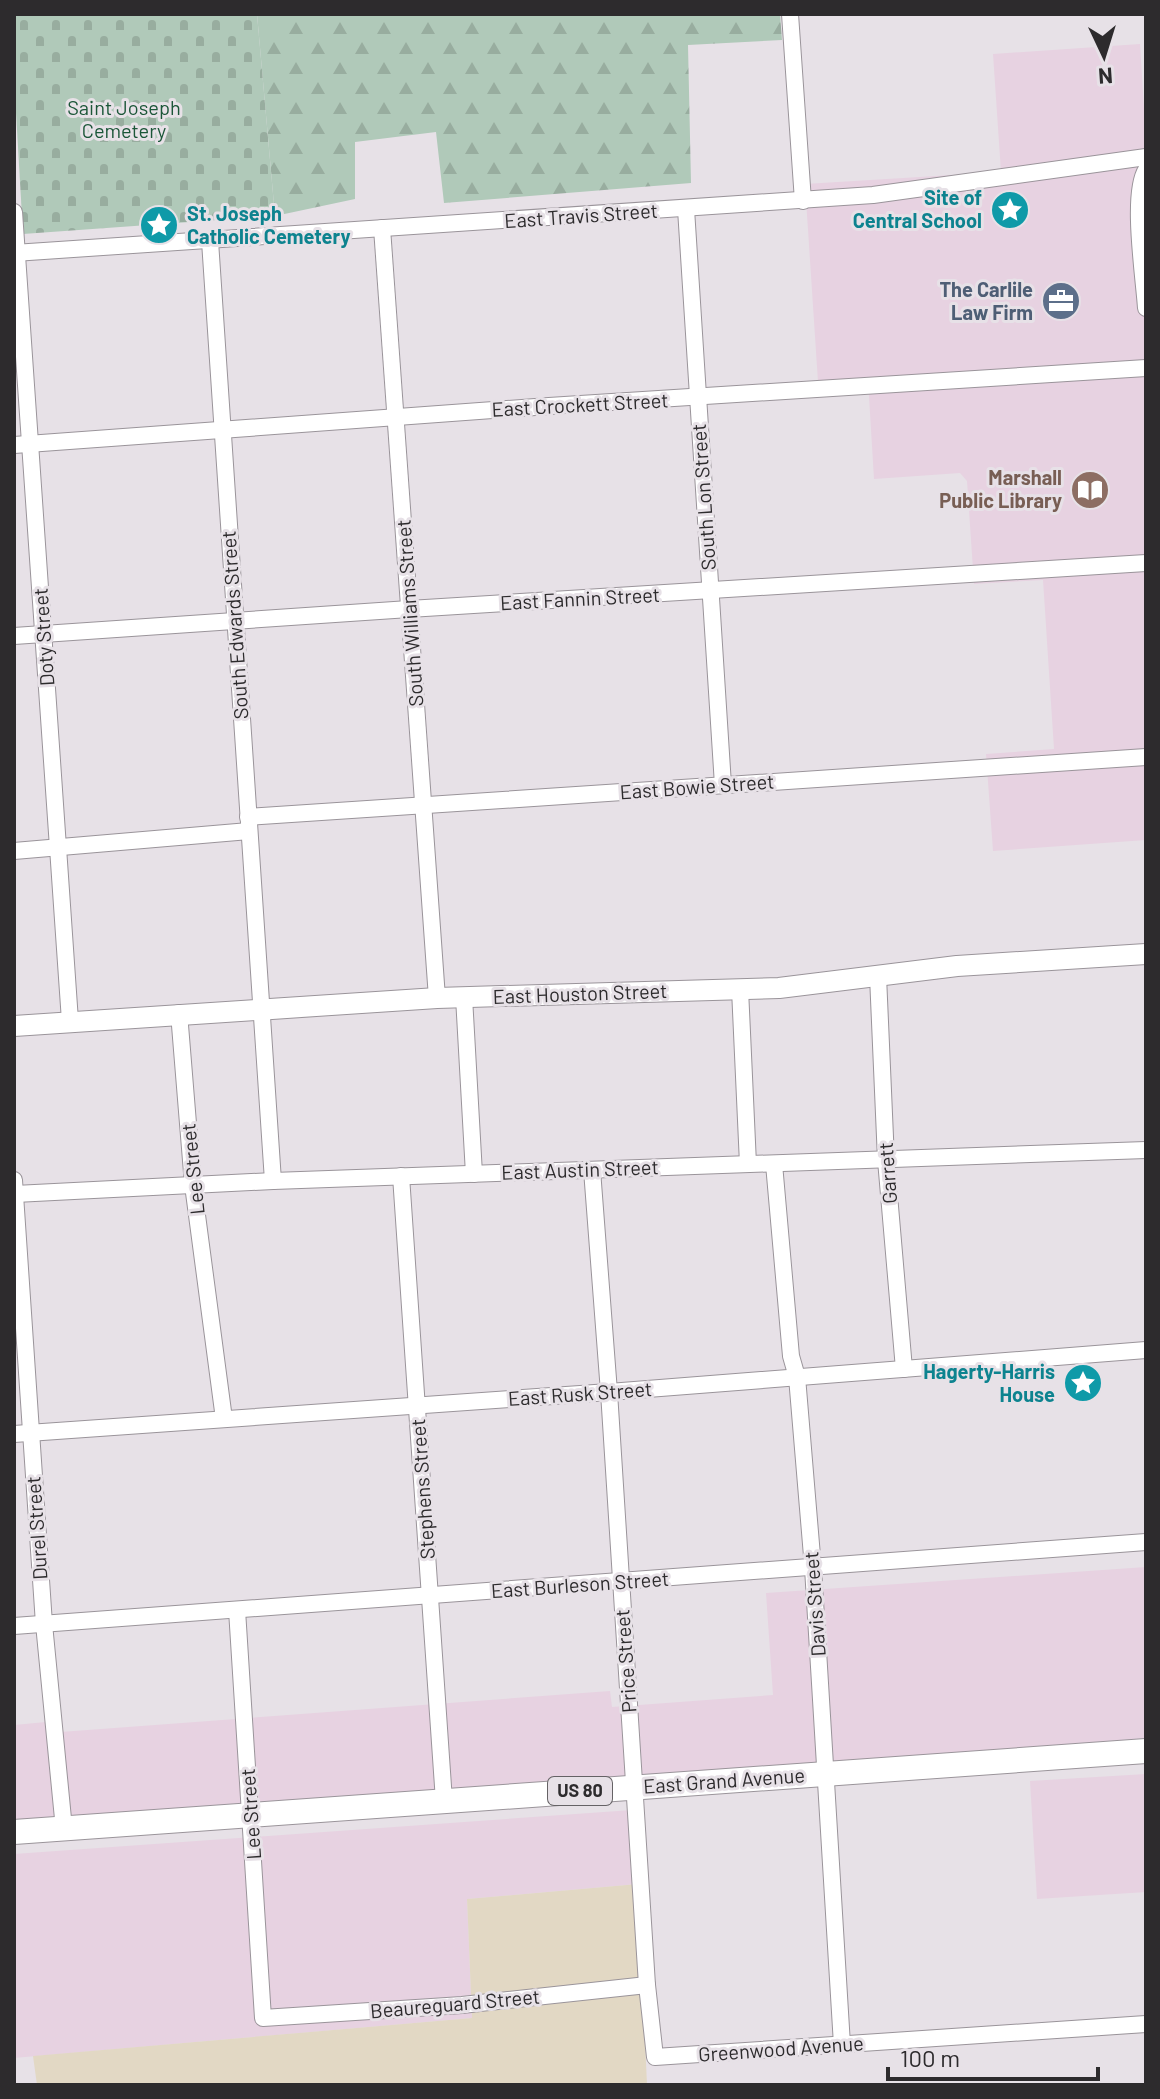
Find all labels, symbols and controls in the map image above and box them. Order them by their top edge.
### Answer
north arrow [1064,16,1144,96]
text: N [1097,63,1114,90]
park label: Saint Joseph Cemetery [67,95,181,142]
place label: Site of Central School [853,185,982,232]
place icon: Site of Central School [989,189,1031,231]
street label: East Travis Street [503,198,658,232]
place label: St. Joseph Catholic Cemetery [187,201,351,248]
place icon: St. Joseph Catholic Cemetery [138,204,180,246]
place label: The Carlile Law Firm [939,277,1033,324]
office icon: The Carlile Law Firm [1040,280,1082,322]
street label: East Crockett Street [491,387,669,421]
street label: South Lon Street [686,423,720,571]
place label: Marshall Public Library [939,465,1062,512]
library icon: Marshall Public Library [1069,469,1111,511]
street label: South Williams Street [390,519,428,707]
street label: South Edwards Street [215,530,253,720]
street label: East Fannin Street [499,582,661,614]
street label: Doty Street [28,587,58,687]
street label: East Bowie Street [619,769,775,803]
street label: East Houston Street [492,978,668,1008]
street label: Lee Street [175,1122,209,1216]
street label: Garrett [873,1141,901,1205]
street label: East Austin Street [501,1154,659,1184]
place label: Hagerty-Harris House [923,1359,1055,1406]
place icon: Hagerty-Harris House [1062,1362,1104,1404]
street label: East Rusk Street [507,1376,653,1410]
street label: Stephens Street [405,1418,439,1560]
street label: Durel Street [20,1475,52,1581]
street label: Davis Street [798,1551,830,1657]
street label: East Burleson Street [490,1566,670,1602]
street label: Price Street [609,1608,641,1714]
street label: East Grand Avenue [642,1762,806,1798]
street label: Lee Street [235,1768,265,1860]
road number: US 80 [548,1777,612,1805]
street label: Beaureguard Street [369,1984,541,2022]
street label: Greenwood Avenue [697,2030,864,2066]
scale bar [888,2031,1098,2081]
text: 100 m [900,2043,960,2072]

